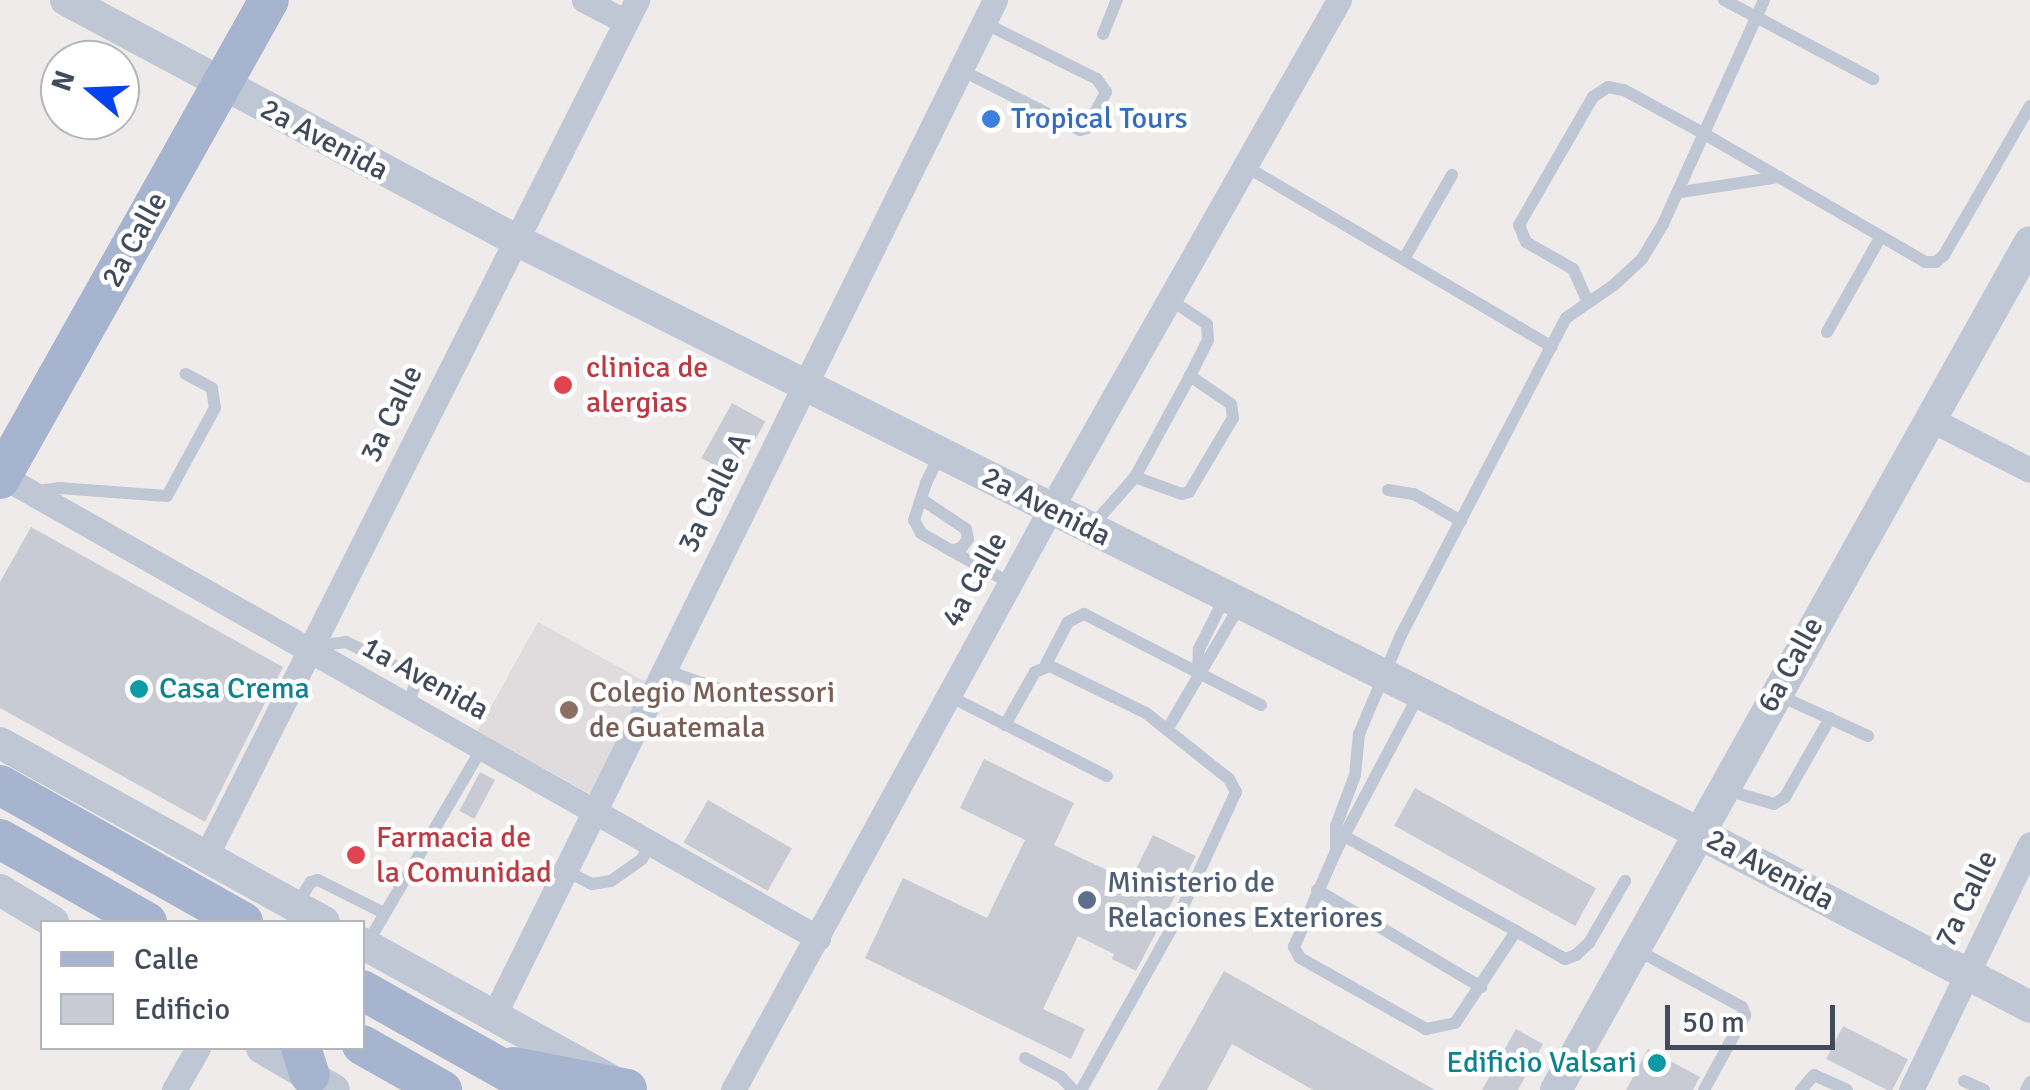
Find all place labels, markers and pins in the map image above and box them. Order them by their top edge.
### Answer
place label: Tropical Tours [1011,101,1188,137]
marker: Tropical Tours [980,108,1002,130]
place label: clinica de alergias [586,350,708,420]
marker: clinica de alergias [550,372,576,398]
place label: Casa Crema [159,671,310,707]
place label: Colegio Montessori de Guatemala [589,675,835,746]
marker: Casa Crema [128,678,150,700]
marker: Colegio Montessori de Guatemala [558,699,580,721]
place label: Farmacia de la Comunidad [376,820,552,890]
marker: Farmacia de la Comunidad [345,844,367,866]
place label: Ministerio de Relaciones Exteriores [1107,865,1383,936]
marker: Ministerio de Relaciones Exteriores [1076,889,1098,911]
place label: Edificio Valsari [1446,1045,1637,1081]
marker: Edificio Valsari [1646,1052,1668,1074]

